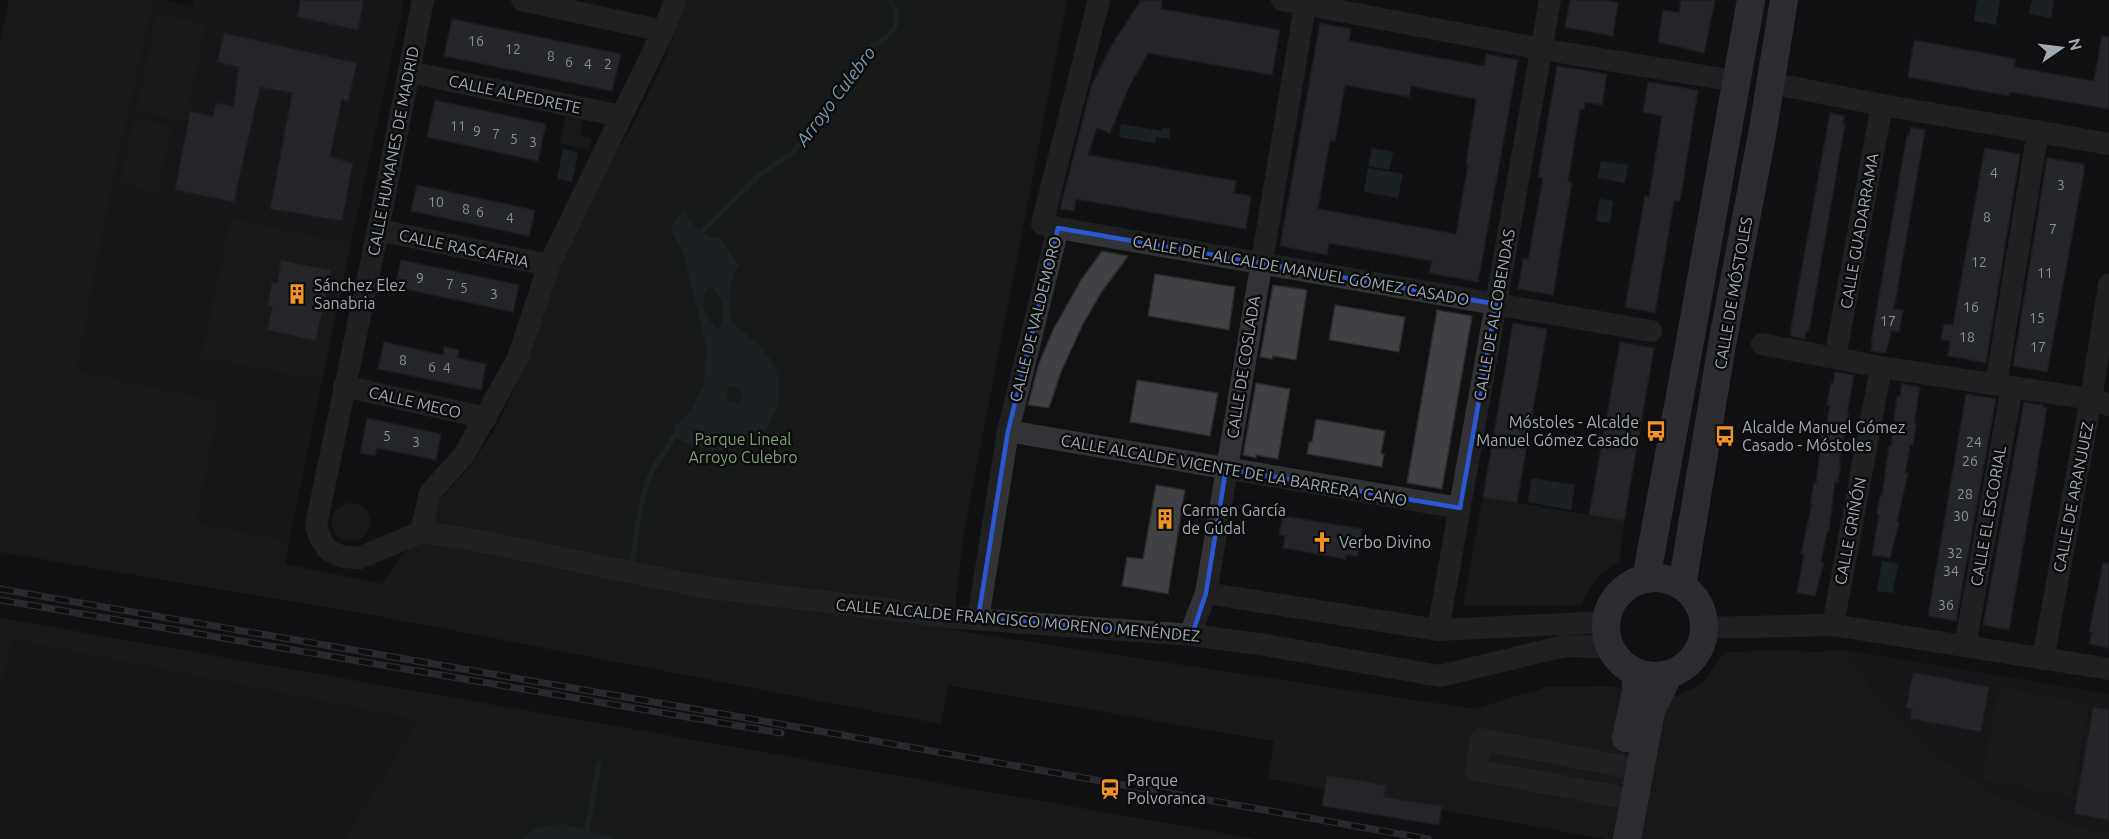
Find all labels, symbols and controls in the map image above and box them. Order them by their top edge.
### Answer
north arrow [2031,18,2091,78]
house number: 16 [468,33,484,49]
text: N [2065,36,2086,52]
house number: 12 [505,41,521,57]
water label: Arroyo Culebro [791,42,879,150]
street label: CALLE HUMANES DE MADRID [364,45,422,257]
house number: 8 [547,48,555,64]
house number: 6 [565,54,573,70]
house number: 4 [584,56,592,72]
house number: 2 [604,56,612,72]
street label: CALLE ALPEDRETE [447,71,583,117]
house number: 11 [450,118,466,134]
house number: 9 [473,123,481,139]
house number: 7 [492,126,500,142]
house number: 5 [510,131,518,147]
house number: 3 [529,134,537,150]
street label: CALLE GUADARRAMA [1836,151,1882,310]
house number: 4 [1990,165,1998,181]
house number: 3 [2057,177,2065,193]
house number: 10 [428,194,444,210]
house number: 8 [462,201,470,217]
house number: 6 [476,204,484,220]
house number: 8 [1983,209,1991,225]
house number: 4 [506,210,514,226]
street label: CALLE DE MÓSTOLES [1710,215,1755,371]
house number: 7 [2049,221,2057,237]
street label: CALLE RASCAFRIA [397,225,531,271]
street label: CALLE DE ALCOBENDAS [1470,228,1518,402]
street label: CALLE DEL ALCALDE MANUEL GÓMEZ CASADO [1131,230,1471,309]
street label: CALLE DE VALDEMORO [1006,234,1064,404]
house number: 12 [1971,254,1987,270]
house number: 11 [2037,265,2053,281]
house number: 9 [416,270,424,286]
place label: Sánchez Elez Sanabria [314,276,406,312]
house number: 7 [446,276,454,292]
house number: 5 [460,280,468,296]
building icon: Sánchez Elez Sanabria [285,282,309,306]
house number: 3 [490,286,498,302]
street label: CALLE DE COSLADA [1223,294,1263,440]
house number: 16 [1963,299,1979,315]
house number: 15 [2029,310,2045,326]
house number: 17 [1880,313,1896,329]
house number: 18 [1959,329,1975,345]
house number: 17 [2030,339,2046,355]
house number: 8 [399,352,407,368]
house number: 6 [428,359,436,375]
house number: 4 [443,360,451,376]
street label: CALLE MECO [367,383,463,421]
place label: Móstoles - Alcalde Manuel Gómez Casado [1476,413,1639,449]
place label: Alcalde Manuel Gómez Casado - Móstoles [1742,418,1905,454]
bus stop icon: Móstoles - Alcalde Manuel Gómez Casado [1644,419,1668,443]
street label: CALLE DE ARANJUEZ [2050,420,2096,574]
bus stop icon: Alcalde Manuel Gómez Casado - Móstoles [1713,424,1737,448]
house number: 5 [383,428,391,444]
park label: Parque Lineal Arroyo Culebro [688,430,798,466]
street label: CALLE ALCALDE VICENTE DE LA BARRERA CANO [1060,431,1408,509]
house number: 3 [412,434,420,450]
house number: 24 [1966,434,1982,450]
street label: CALLE EL ESCORIAL [1967,444,2009,588]
house number: 26 [1962,453,1978,469]
street label: CALLE GRIÑÓN [1830,475,1869,586]
house number: 28 [1957,486,1973,502]
place label: Carmen García de Gúdal [1182,501,1286,537]
building icon: Carmen García de Gúdal [1153,507,1177,531]
house number: 30 [1953,508,1969,524]
church icon: Verbo Divino [1310,530,1334,554]
place label: Verbo Divino [1339,533,1431,551]
house number: 32 [1947,545,1963,561]
house number: 34 [1943,563,1959,579]
street label: CALLE ALCALDE FRANCISCO MORENO MENÉNDEZ [835,593,1201,645]
house number: 36 [1938,597,1954,613]
place label: Parque Polvoranca [1127,771,1206,807]
station icon: Parque Polvoranca [1098,777,1122,801]

